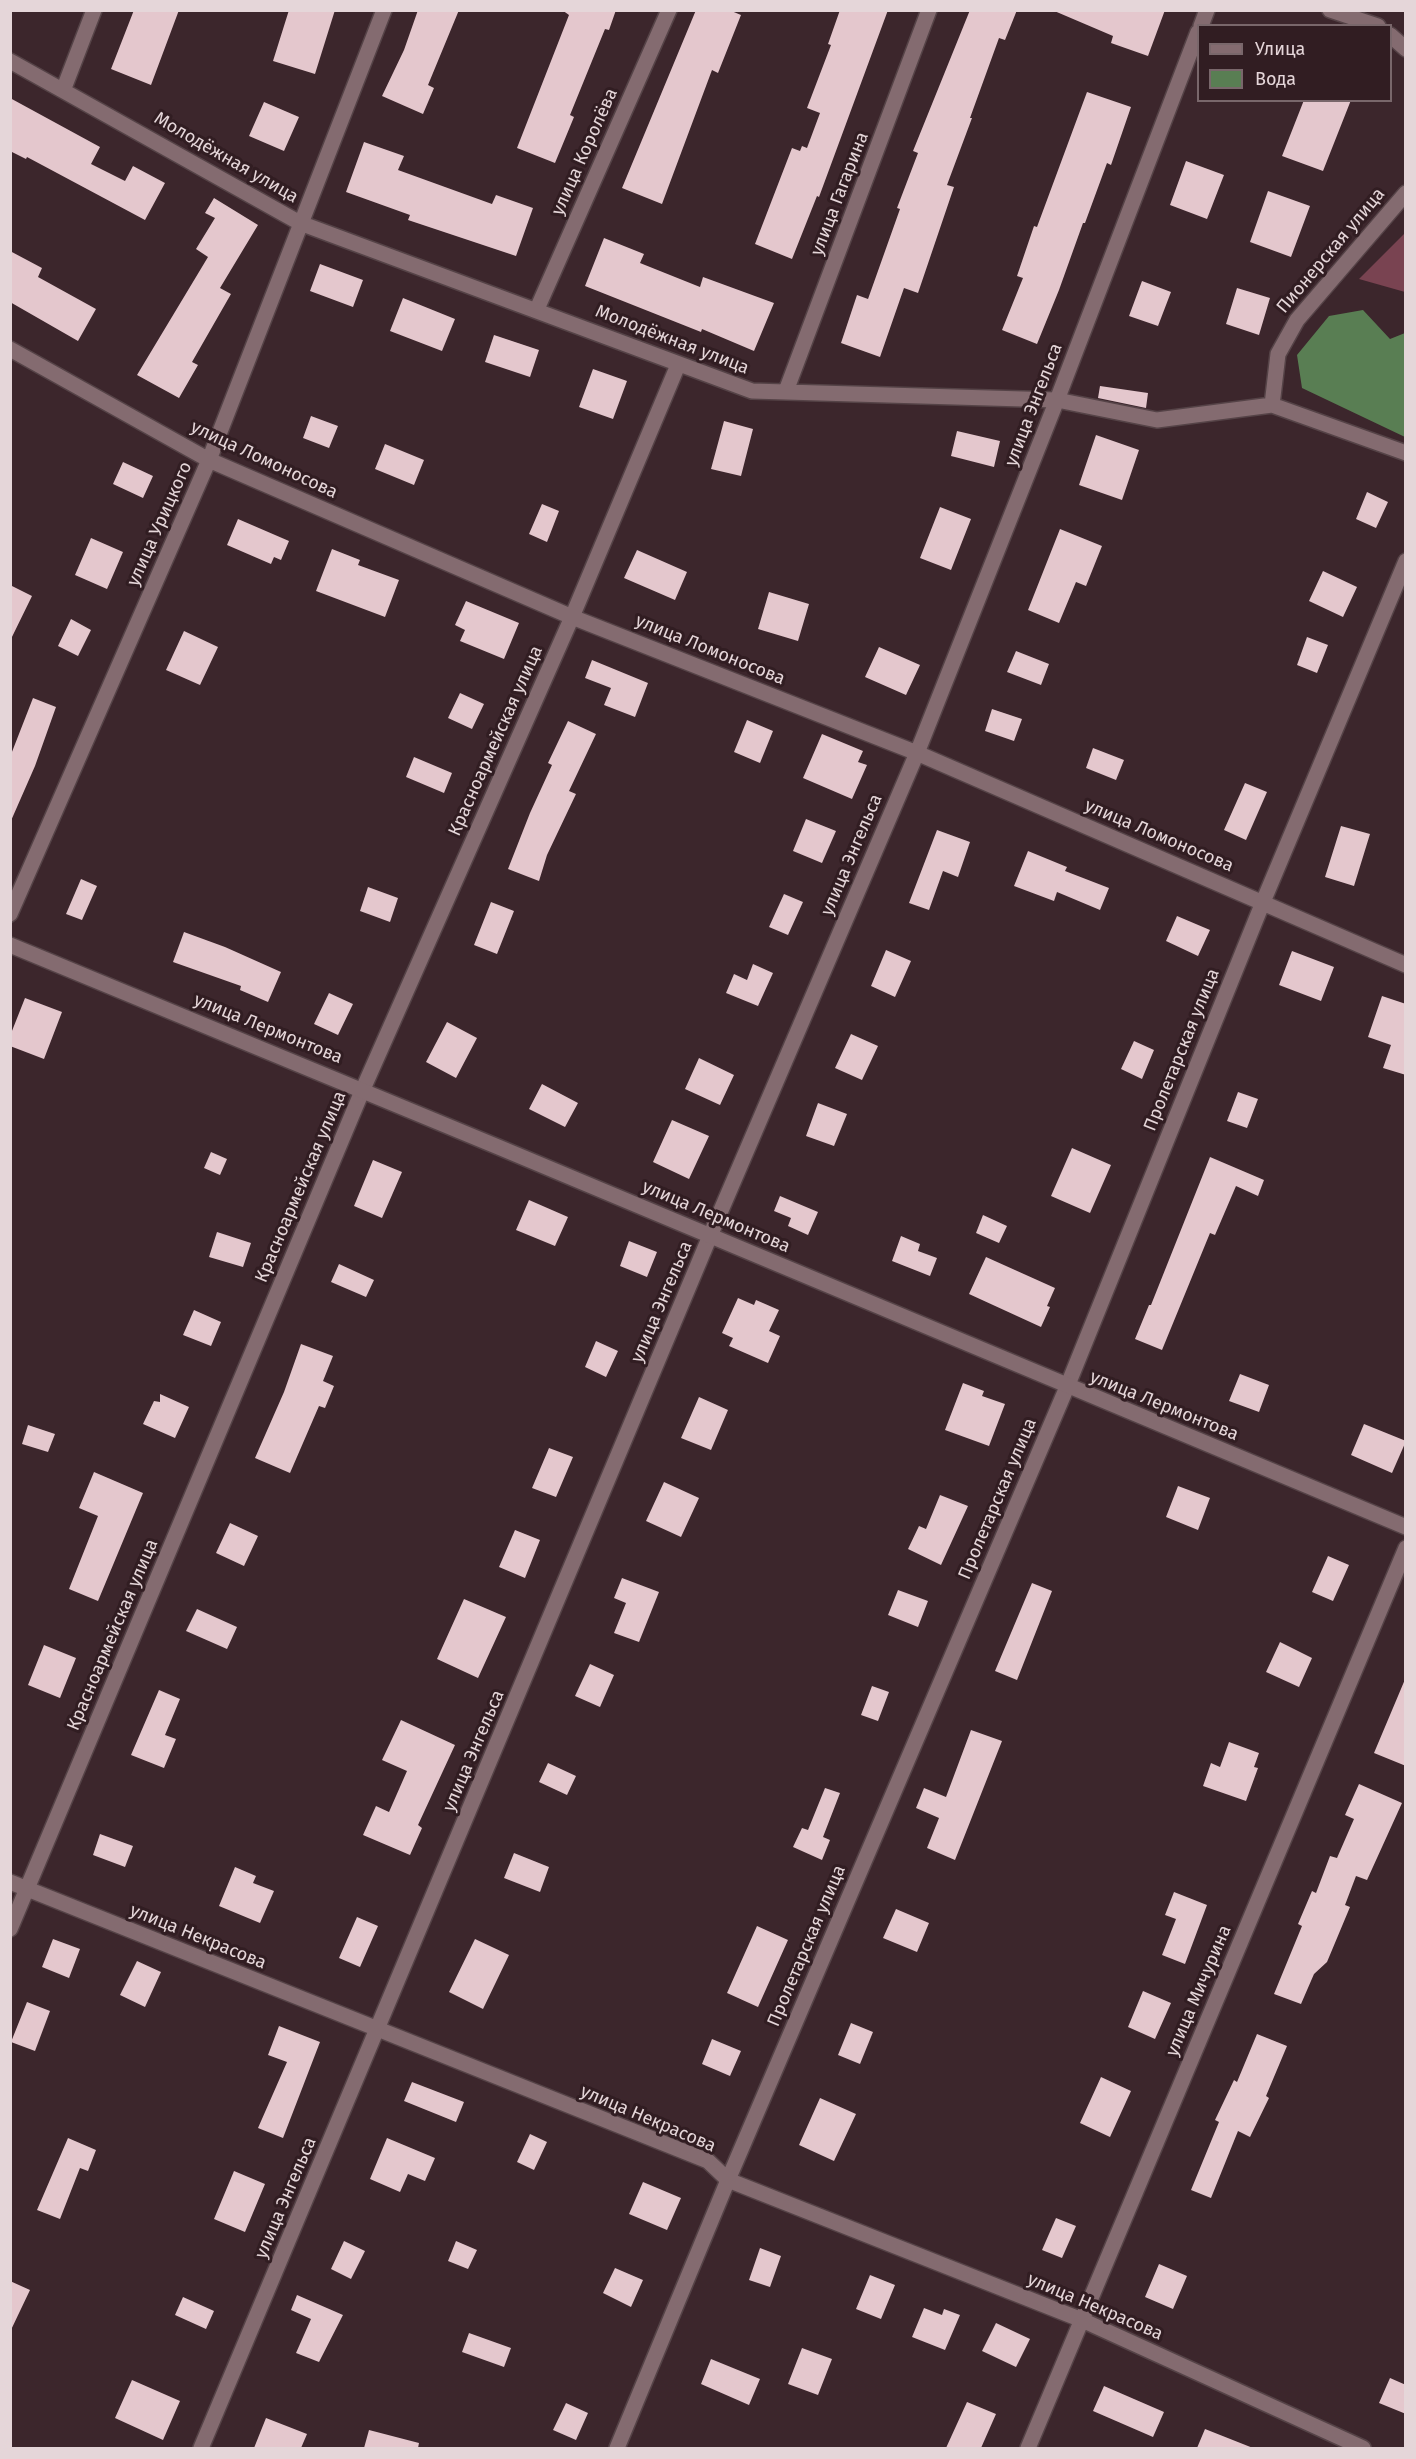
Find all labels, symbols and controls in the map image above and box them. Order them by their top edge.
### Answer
legend [1197,24,1392,102]
text: Улица [1255,38,1305,60]
text: Вода [1255,68,1296,90]
street label: улица Королёва [547,85,623,219]
street label: Молодёжная улица [150,108,302,208]
street label: улица Гагарина [806,129,874,259]
street label: Пионерская улица [1272,184,1390,318]
street label: Молодёжная улица [592,301,752,379]
street label: улица Энгельса [1001,340,1067,470]
street label: улица Ломоносова [187,416,341,504]
street label: улица Урицкого [123,458,197,590]
street label: улица Ломоносова [632,610,788,690]
street label: Красноармейская улица [444,643,548,839]
street label: улица Энгельса [817,791,887,919]
street label: улица Ломоносова [1081,795,1237,877]
street label: Пролетарская улица [1140,966,1224,1134]
street label: улица Лермонтова [190,989,346,1069]
street label: Красноармейская улица [251,1088,351,1286]
street label: улица Лермонтова [639,1176,793,1258]
street label: улица Энгельса [627,1238,697,1366]
street label: улица Лермонтова [1086,1366,1242,1446]
street label: Пролетарская улица [954,1415,1042,1583]
street label: Красноармейская улица [63,1536,163,1734]
street label: улица Энгельса [439,1687,509,1815]
street label: Пролетарская улица [763,1862,851,2030]
street label: улица Некрасова [127,1900,269,1974]
street label: улица Мичурина [1162,1922,1236,2060]
street label: улица Некрасова [577,2081,719,2157]
street label: улица Энгельса [251,2134,321,2262]
street label: улица Некрасова [1024,2269,1166,2345]

